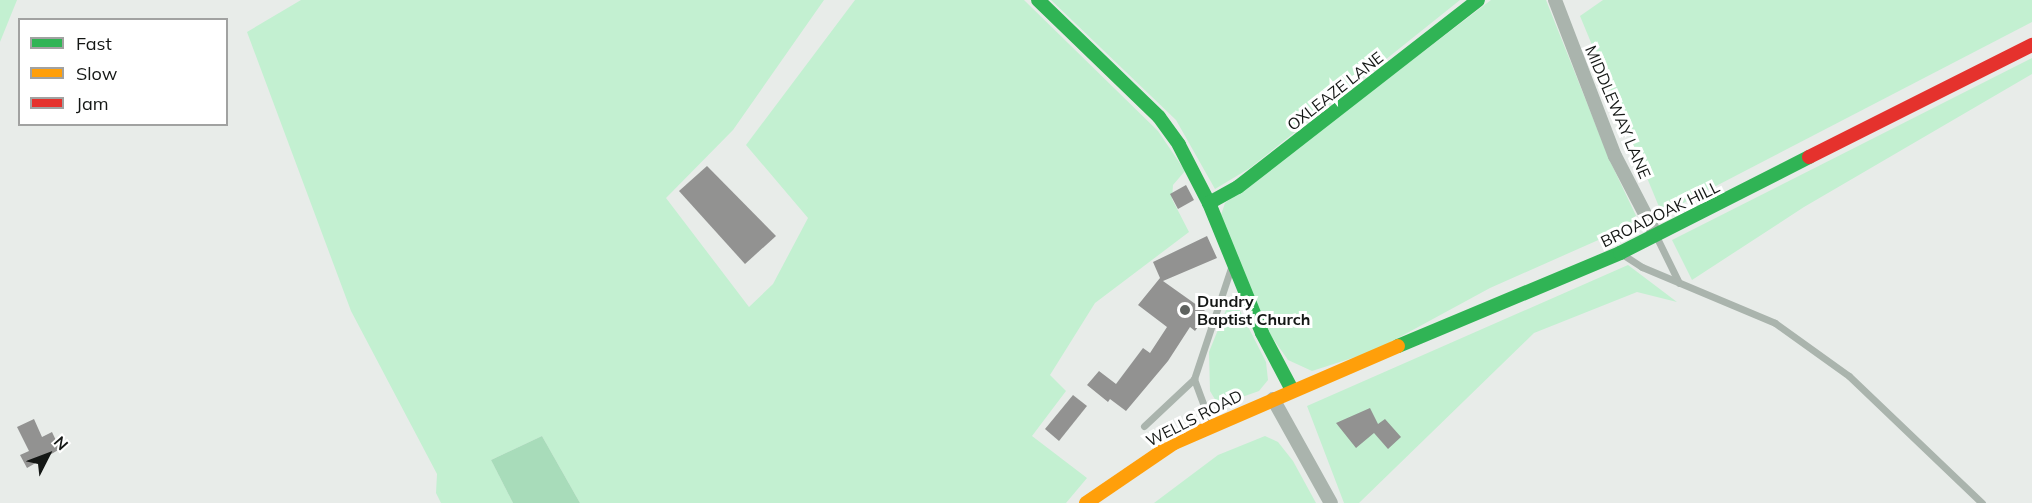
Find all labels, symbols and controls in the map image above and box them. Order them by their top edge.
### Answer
legend [18,18,228,126]
text: Fast [76,32,112,55]
street label: MIDDLEWAY LANE [1581,43,1655,181]
street label: OXLEAZE LANE [1283,48,1387,134]
text: Slow [76,62,117,85]
text: Jam [76,92,109,115]
street label: BROADOAK HILL [1597,177,1723,251]
place label: Dundry Baptist Church [1197,291,1310,329]
marker: Dundry Baptist Church [1178,303,1192,317]
street label: WELLS ROAD [1143,386,1245,450]
north arrow [18,425,78,485]
text: N [50,432,73,454]

